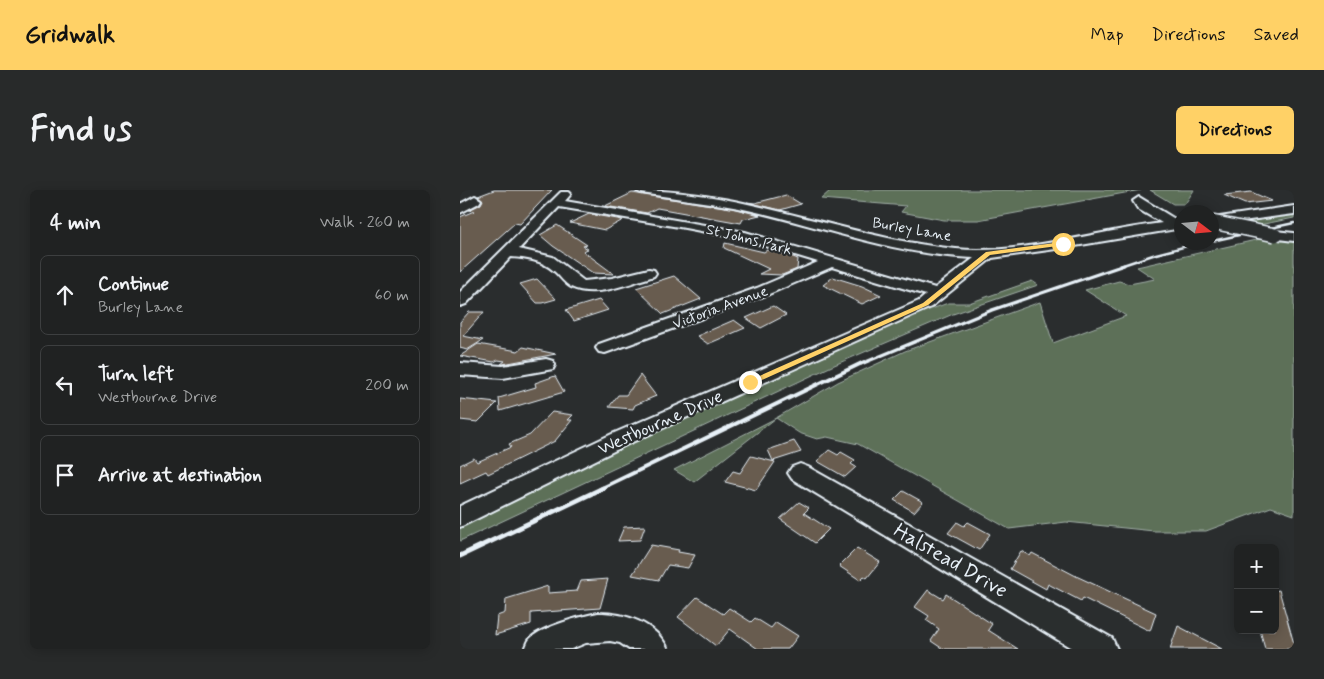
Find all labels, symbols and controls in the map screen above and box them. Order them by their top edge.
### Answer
text: Gridwalk [25,20,115,51]
text: Map [1091,23,1124,47]
text: Directions [1152,23,1226,47]
text: Saved [1254,23,1299,47]
button: Directions [1176,106,1294,154]
text: Find us [30,107,132,153]
north arrow [1174,205,1219,250]
text: 4 min [50,209,101,237]
text: Walk · 260 m [320,212,410,233]
street label: Burley Lane [871,213,953,247]
street label: St Johns Park [704,220,794,260]
route start [1052,233,1075,256]
text: Continue [98,272,169,297]
icon: ahead [51,281,79,309]
street label: Victoria Avenue [670,281,771,334]
text: 60 m [375,285,409,306]
text: Burley Lane [98,297,183,318]
text: Turn left [98,362,174,387]
icon: left [51,371,79,399]
route end [739,371,762,394]
text: 200 m [365,375,409,396]
street label: Westbourne Drive [594,385,727,461]
text: Westbourne Drive [98,387,217,408]
icon: arrive [51,461,79,489]
text: Arrive at destination [98,463,262,488]
street label: Halstead Drive [888,517,1013,605]
map controls [1234,544,1279,634]
button: + [1234,544,1279,589]
button: − [1234,589,1279,634]

